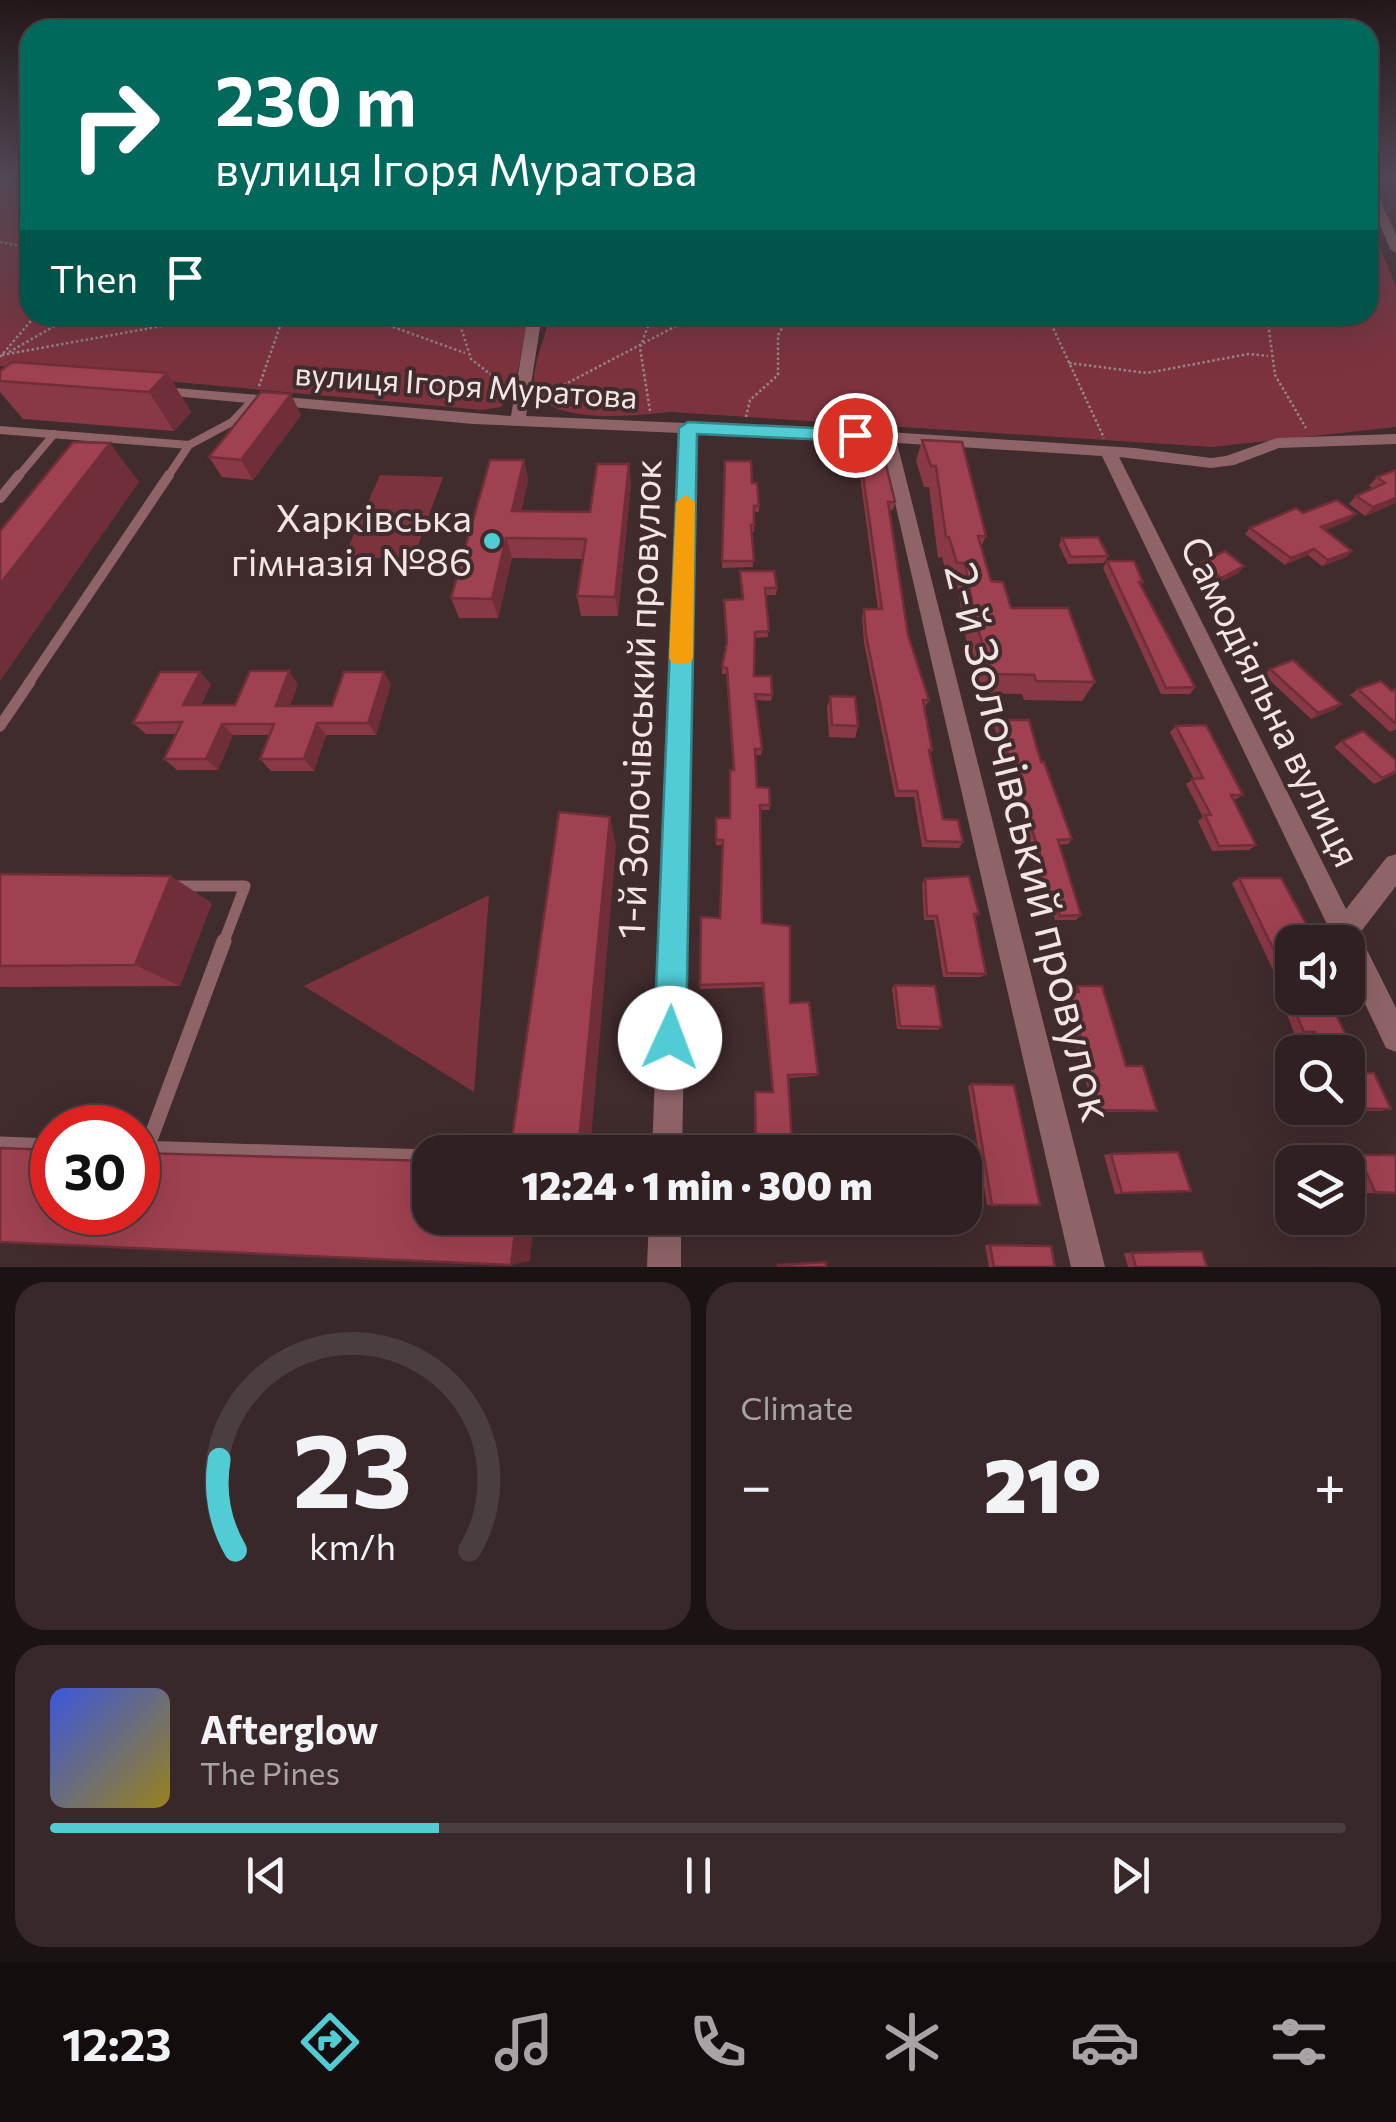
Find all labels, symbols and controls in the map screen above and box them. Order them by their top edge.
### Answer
text: 230 m [215,55,417,140]
icon: right [50,60,180,190]
text: вулиця Ігоря Муратова [215,140,698,195]
icon: arrive [158,250,213,305]
text: Then [50,254,138,301]
street label: вулиця Ігоря Муратова [294,352,639,416]
pin [813,393,898,478]
icon: arrive [828,408,883,463]
street label: 1-й Золочівський провулок [606,458,669,940]
place label: Харківська гімназія №86 [231,493,472,584]
street label: Самодіяльна вулиця [1172,528,1373,874]
marker: Харківська гімназія №86 [481,530,503,552]
street label: 2-й Золочівський провулок [935,556,1128,1127]
map controls [1275,925,1365,1235]
button: sound [1275,925,1365,1015]
position arrow [618,986,722,1090]
button: search [1275,1035,1365,1125]
speed limit sign: 30 [30,1105,160,1235]
button: layers [1275,1145,1365,1235]
text: 12:24 · 1 min · 300 m [522,1161,872,1208]
text: Climate [741,1387,853,1427]
text: 23 [293,1402,413,1529]
text: 21° [984,1437,1102,1528]
text: − [741,1450,772,1517]
text: + [1314,1450,1346,1517]
text: km/h [309,1524,396,1567]
text: Afterglow [200,1705,378,1752]
text: The Pines [200,1752,340,1792]
icon: previous [239,1848,294,1903]
icon: pause [671,1848,726,1903]
icon: next [1103,1848,1158,1903]
icon: directions [295,2007,365,2077]
icon: music [489,2007,559,2077]
icon: phone [683,2007,753,2077]
icon: climate [877,2007,947,2077]
icon: car [1070,2007,1140,2077]
icon: filters [1264,2007,1334,2077]
text: 12:23 [62,2015,172,2070]

